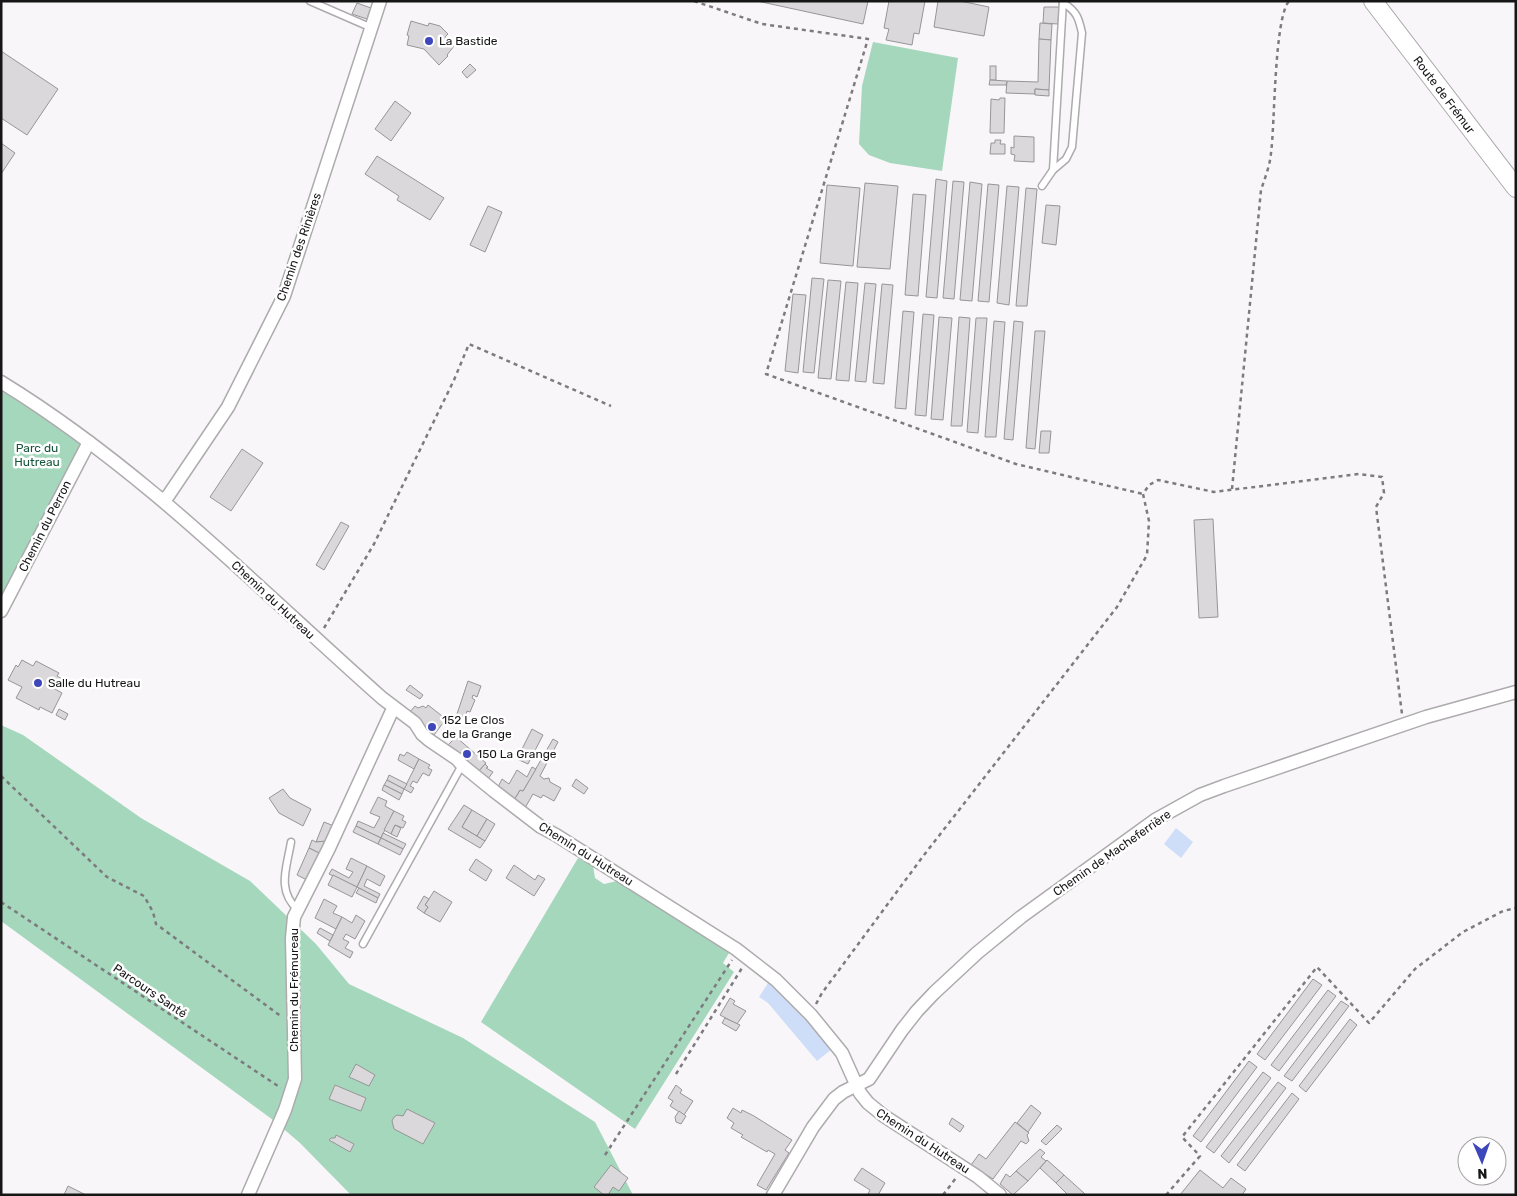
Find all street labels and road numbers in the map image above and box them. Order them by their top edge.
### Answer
street label: Route de Frémur [1410,53,1478,137]
street label: Chemin des Rinières [274,191,324,303]
street label: Chemin du Perron [16,478,74,574]
street label: Chemin du Hutreau [229,558,317,642]
street label: Chemin de Macheferrière [1050,807,1174,899]
street label: Chemin du Hutreau [536,819,636,889]
street label: Chemin du Frémureau [287,928,301,1052]
street label: Parcours Santé [111,961,190,1021]
street label: Chemin du Hutreau [874,1106,972,1176]

